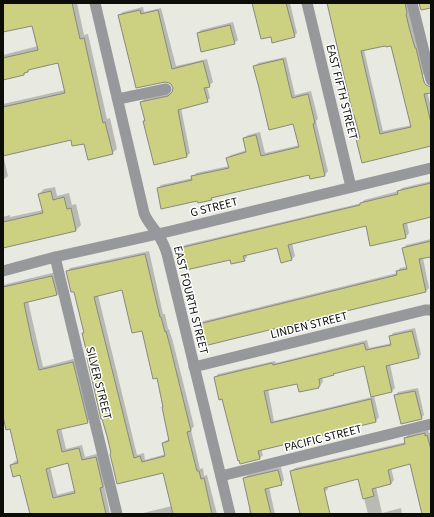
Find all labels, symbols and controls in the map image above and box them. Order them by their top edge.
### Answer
street label: EAST FIFTH STREET [321,43,362,142]
street label: G STREET [189,193,240,222]
street label: EAST FOURTH STREET [169,244,212,357]
street label: LINDEN STREET [269,308,350,343]
street label: SILVER STREET [81,345,116,422]
street label: PACIFIC STREET [282,420,364,456]

